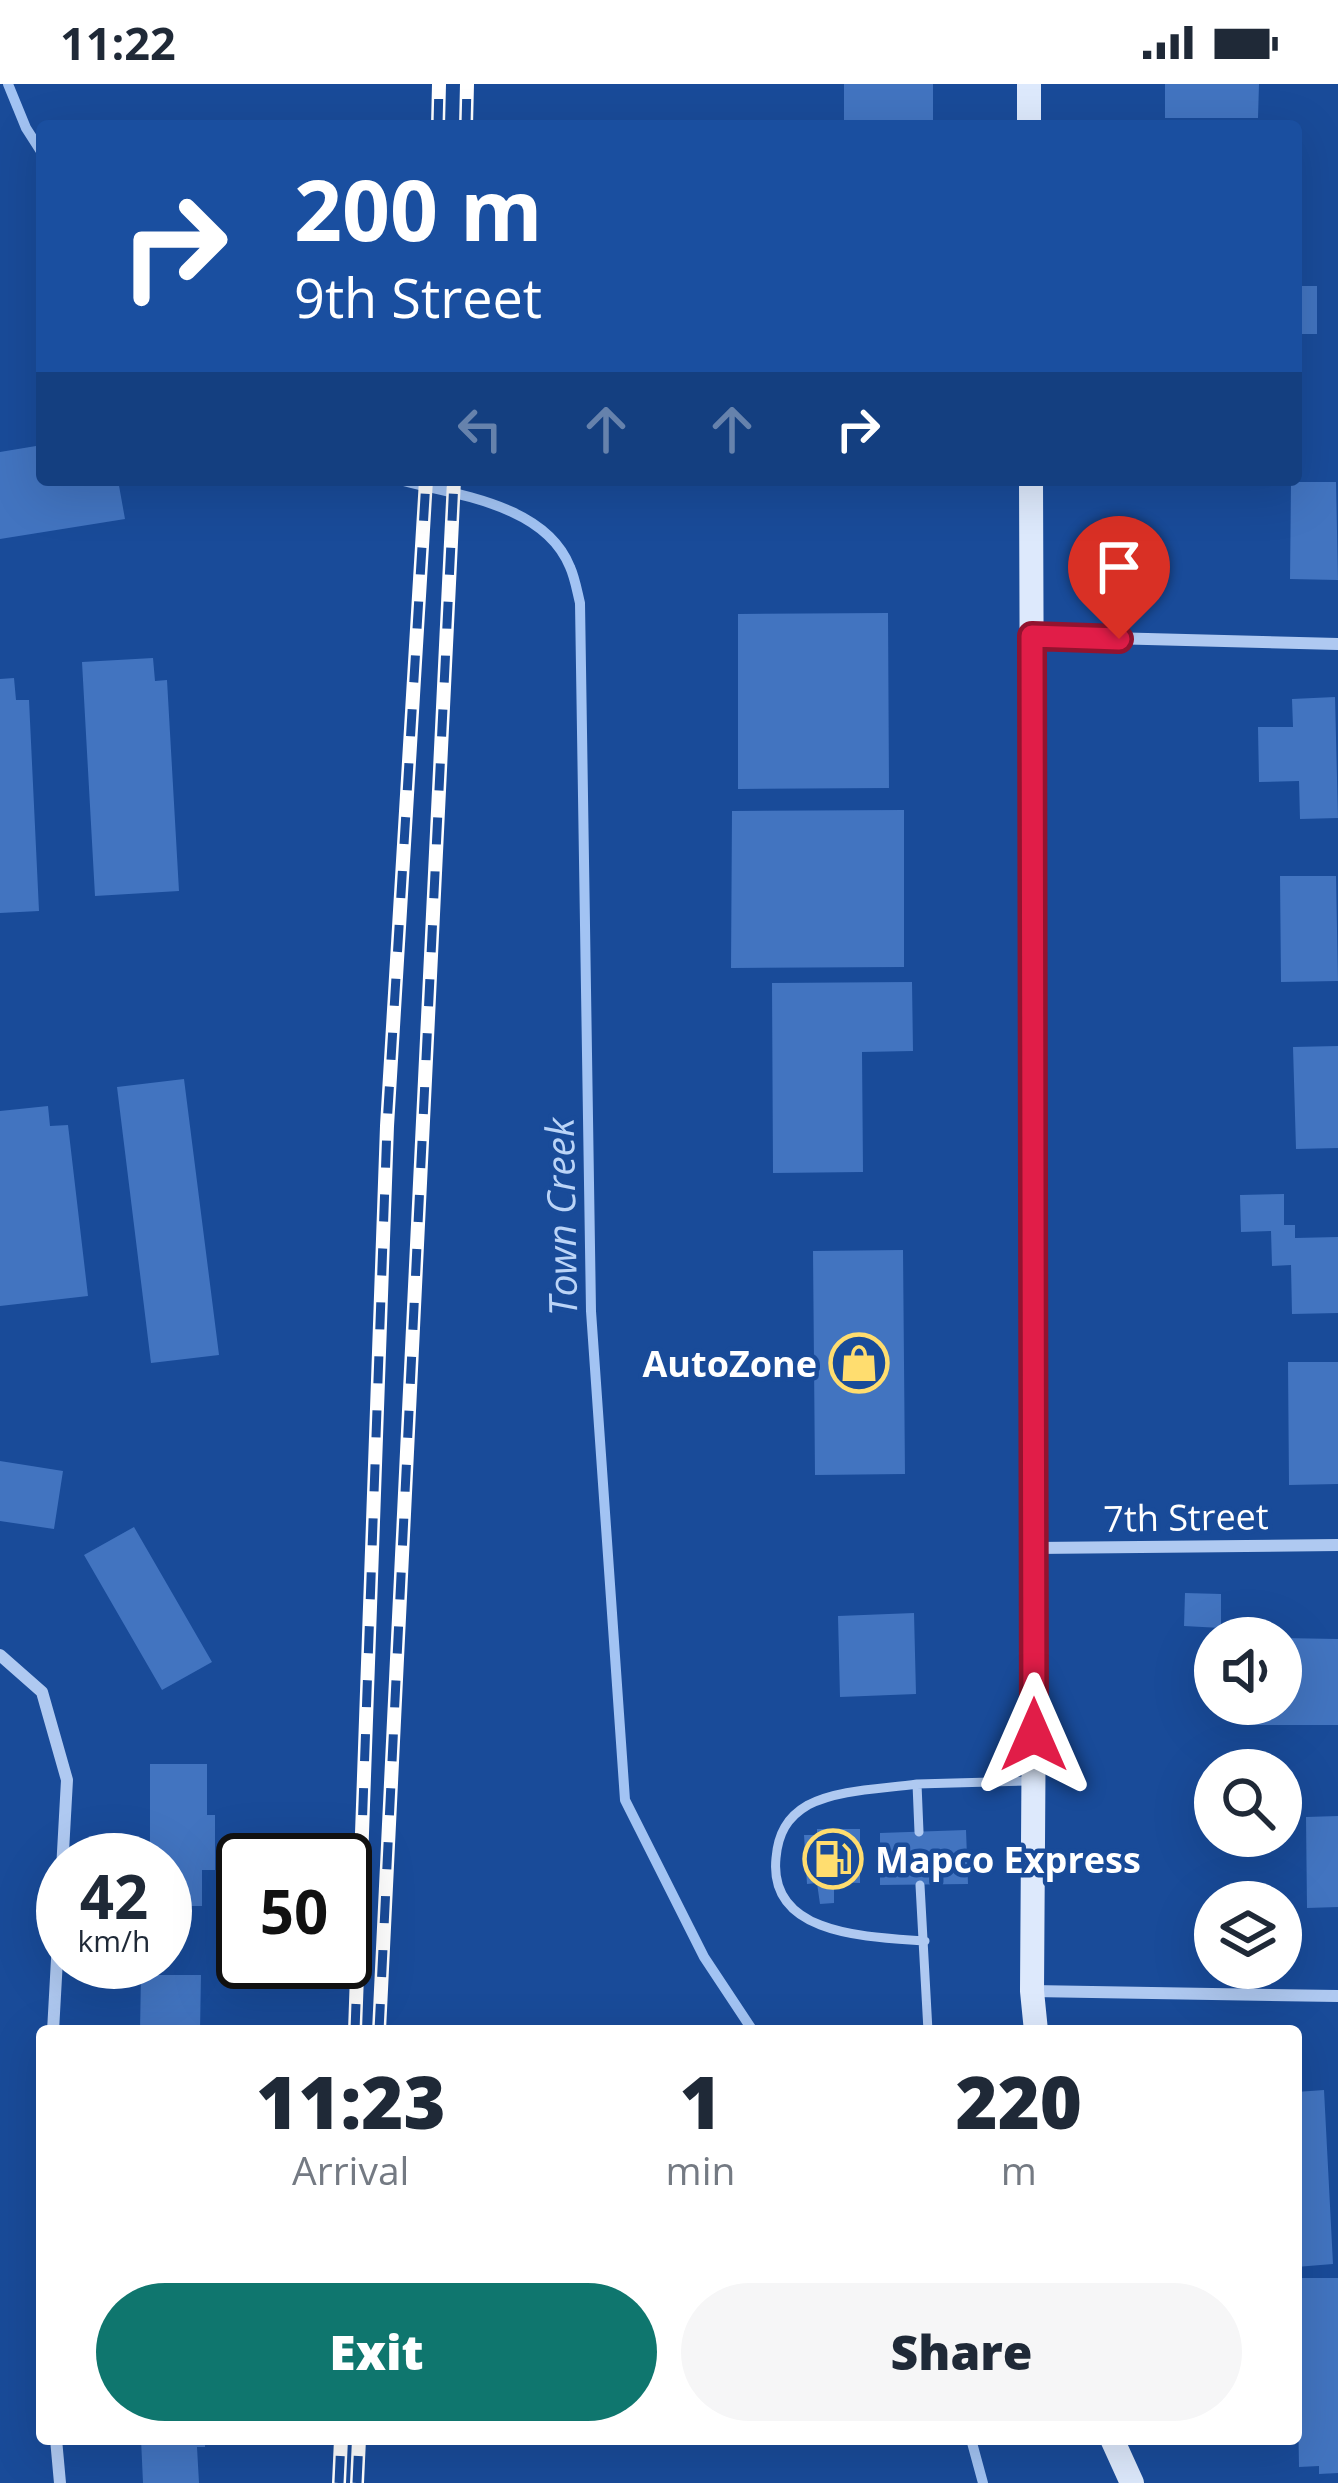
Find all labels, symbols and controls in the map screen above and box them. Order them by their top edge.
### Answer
text: 11:22 [60,12,176,73]
text: 200 m [294,151,542,266]
icon: right [96,168,252,324]
text: 9th Street [294,260,542,334]
icon: left [447,396,513,462]
icon: ahead [573,396,639,462]
icon: ahead [699,396,765,462]
icon: right [825,396,891,462]
pin [1068,516,1170,639]
icon: arrive [1086,534,1152,600]
water label: Town Creek [532,1116,588,1317]
shop icon: AutoZone [828,1332,890,1394]
place label: AutoZone [643,1339,817,1388]
street label: 7th Street [1103,1491,1269,1543]
map controls [1194,1617,1302,1989]
button: sound [1194,1617,1302,1725]
position arrow [971,1672,1097,1798]
button: search [1194,1749,1302,1857]
fuel station icon: Mapco Express [802,1828,864,1890]
speed limit sign: 50 [216,1833,372,1989]
place label: Mapco Express [875,1835,1141,1884]
text: 42 [80,1855,148,1937]
button: layers [1194,1881,1302,1989]
text: km/h [78,1920,150,1961]
text: 11:23 [256,2052,446,2150]
text: 1 [679,2052,722,2150]
text: 220 [955,2052,1082,2150]
text: Arrival [292,2143,409,2196]
text: min [666,2143,735,2196]
text: m [1001,2143,1037,2196]
button: Exit [96,2283,657,2421]
button: Share [681,2283,1242,2421]

